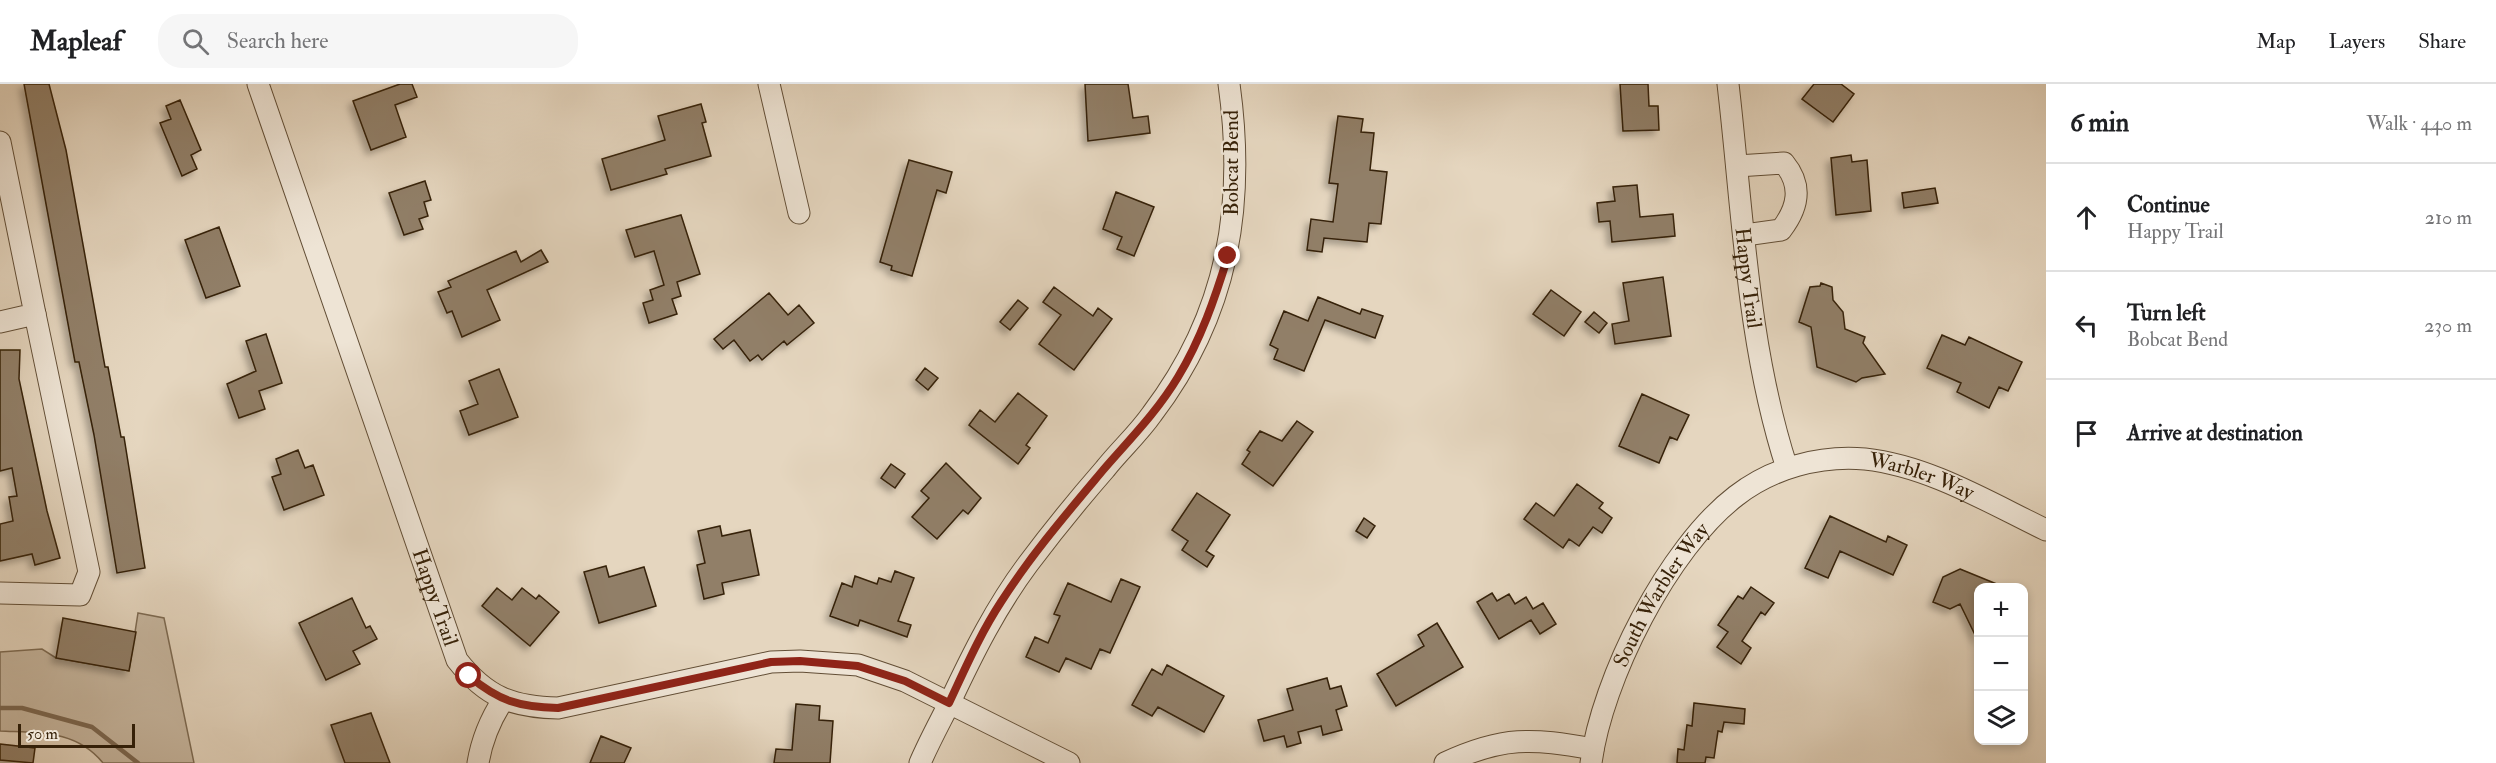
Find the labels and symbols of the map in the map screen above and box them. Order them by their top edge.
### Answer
street label: Bobcat Bend [1218,109,1245,216]
street label: Happy Trail [1729,226,1768,331]
route end [1214,242,1240,268]
street label: Warbler Way [1866,446,1979,507]
street label: South Warbler Way [1607,516,1716,671]
street label: Happy Trail [406,545,464,650]
route start [455,662,481,688]
scale bar [18,721,135,748]

